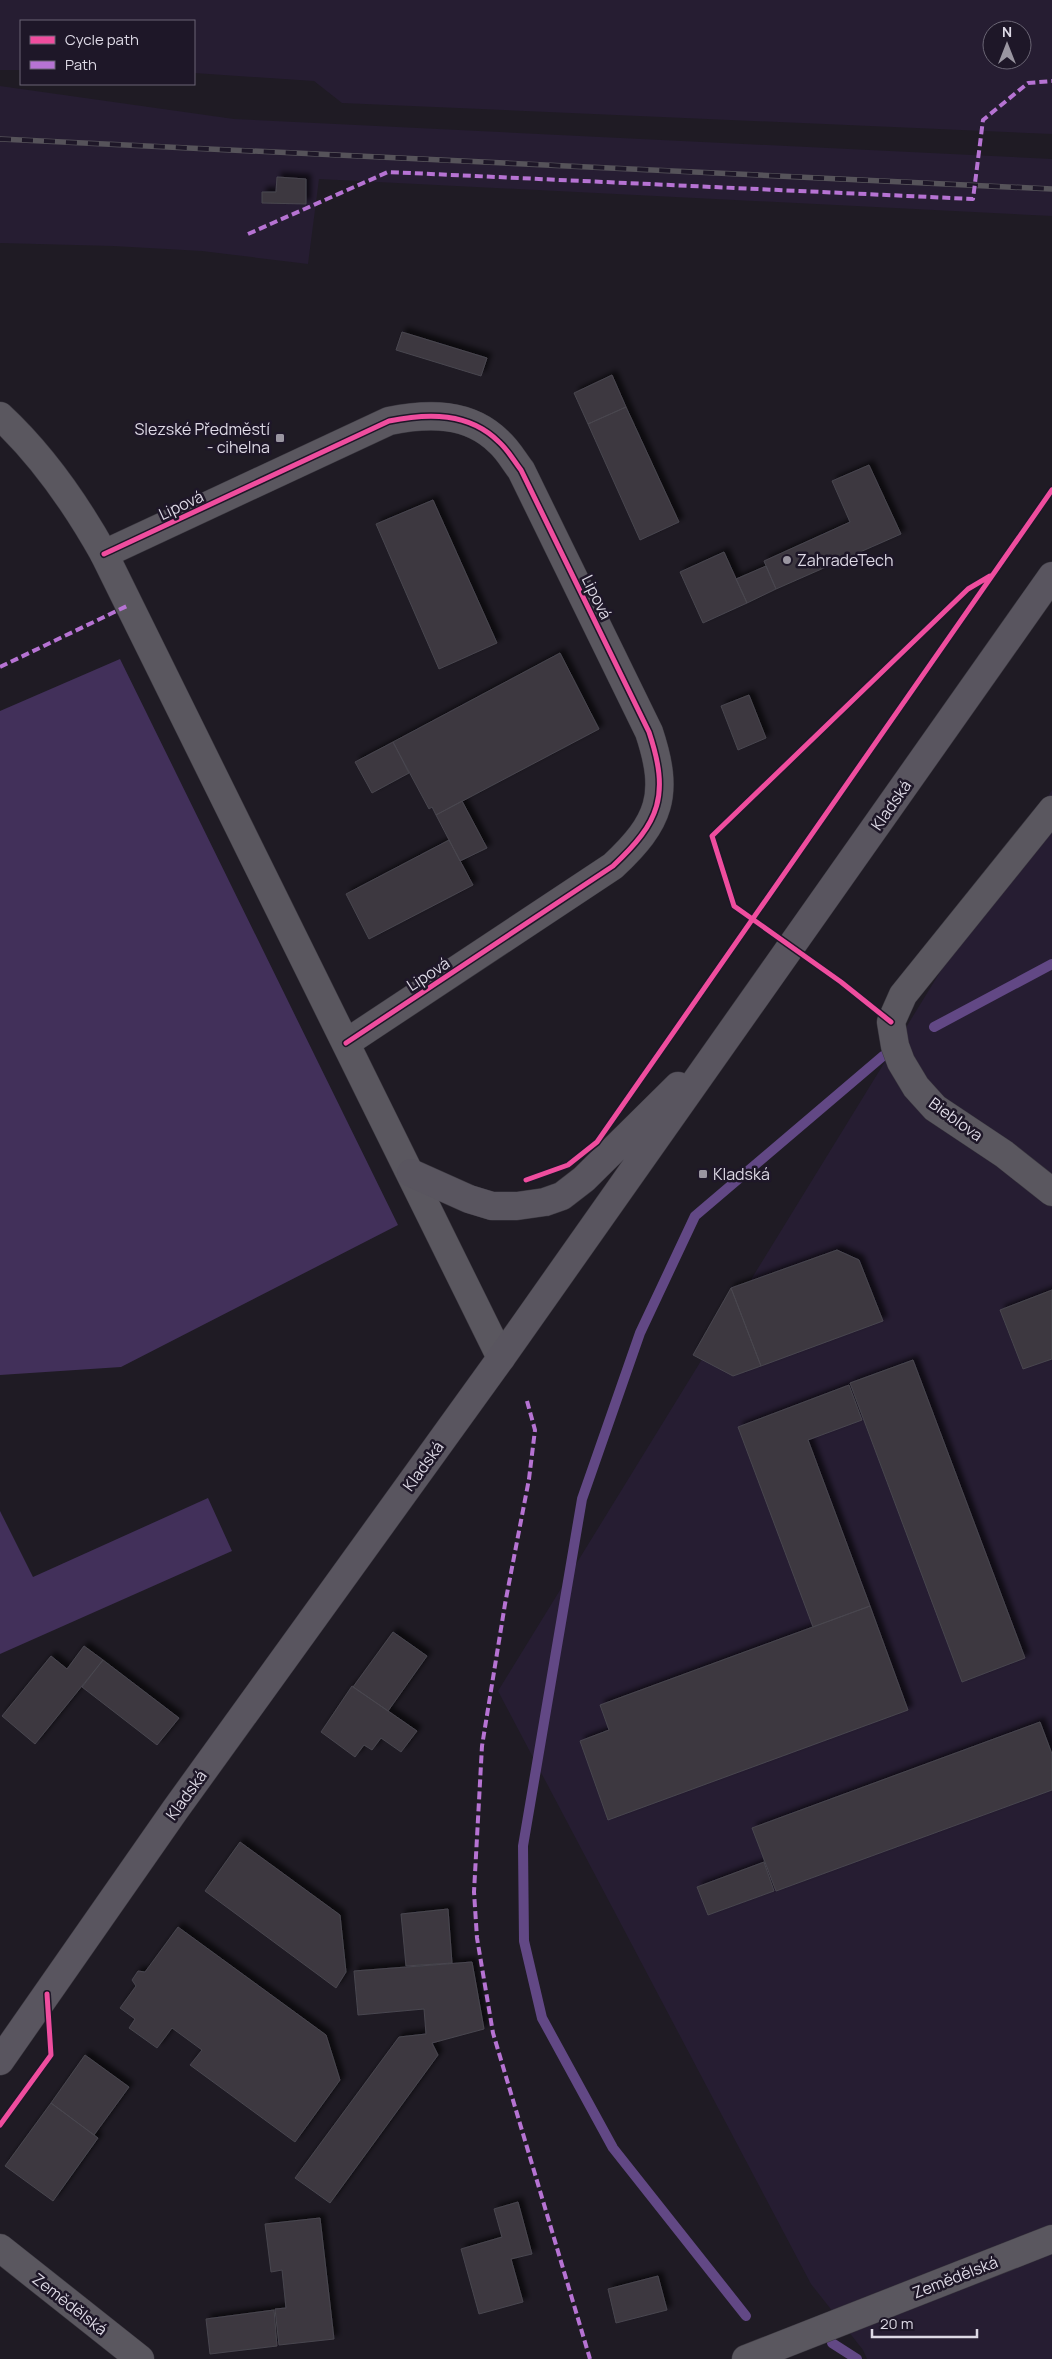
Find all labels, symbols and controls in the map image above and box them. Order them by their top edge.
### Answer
legend [20,20,195,85]
north arrow [982,20,1032,70]
text: N [1002,22,1012,41]
text: Cycle path [65,29,139,50]
text: Path [65,54,97,75]
place label: Slezské Předměstí - cihelna [134,418,270,458]
marker: Slezské Předměstí - cihelna [274,432,286,444]
street label: Lipová [155,485,207,525]
place label: ZahradeTech [797,549,893,571]
marker: ZahradeTech [781,554,793,566]
street label: Lipová [577,571,617,623]
street label: Kladská [866,775,916,835]
street label: Lipová [402,952,454,996]
street label: Bieblova [925,1092,987,1146]
place label: Kladská [713,1163,770,1185]
marker: Kladská [697,1168,709,1180]
street label: Kladská [397,1437,449,1495]
street label: Kladská [160,1766,212,1824]
street label: Zemědělská [909,2251,1001,2303]
street label: Zemědělská [28,2268,112,2340]
scale bar [872,2306,977,2338]
text: 20 m [880,2313,913,2334]

